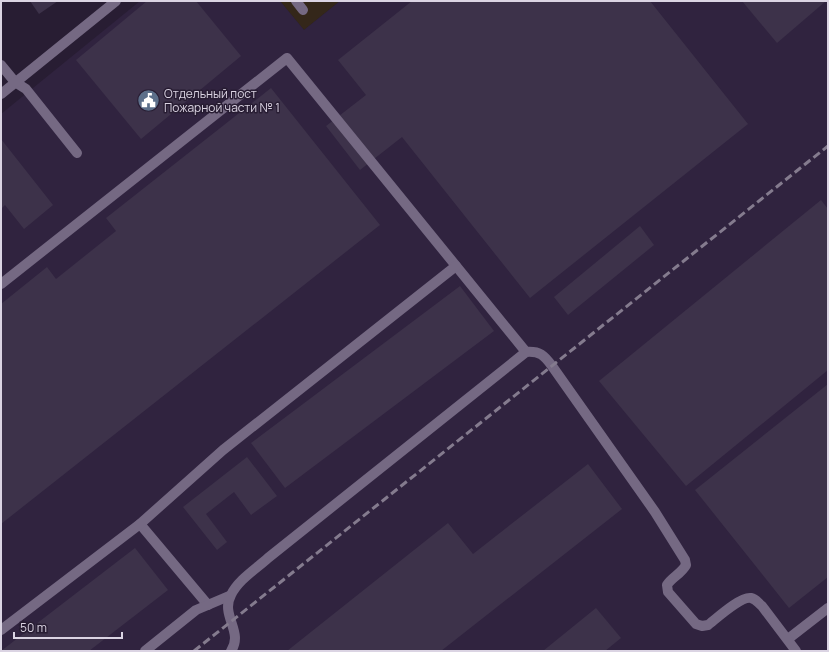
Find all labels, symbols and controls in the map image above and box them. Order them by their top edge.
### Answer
place label: Отдельный пост Пожарной части № 1 [164,85,280,116]
public building icon: Отдельный пост Пожарной части № 1 [136,87,162,113]
scale bar [14,614,122,640]
text: 50 m [20,619,47,636]

